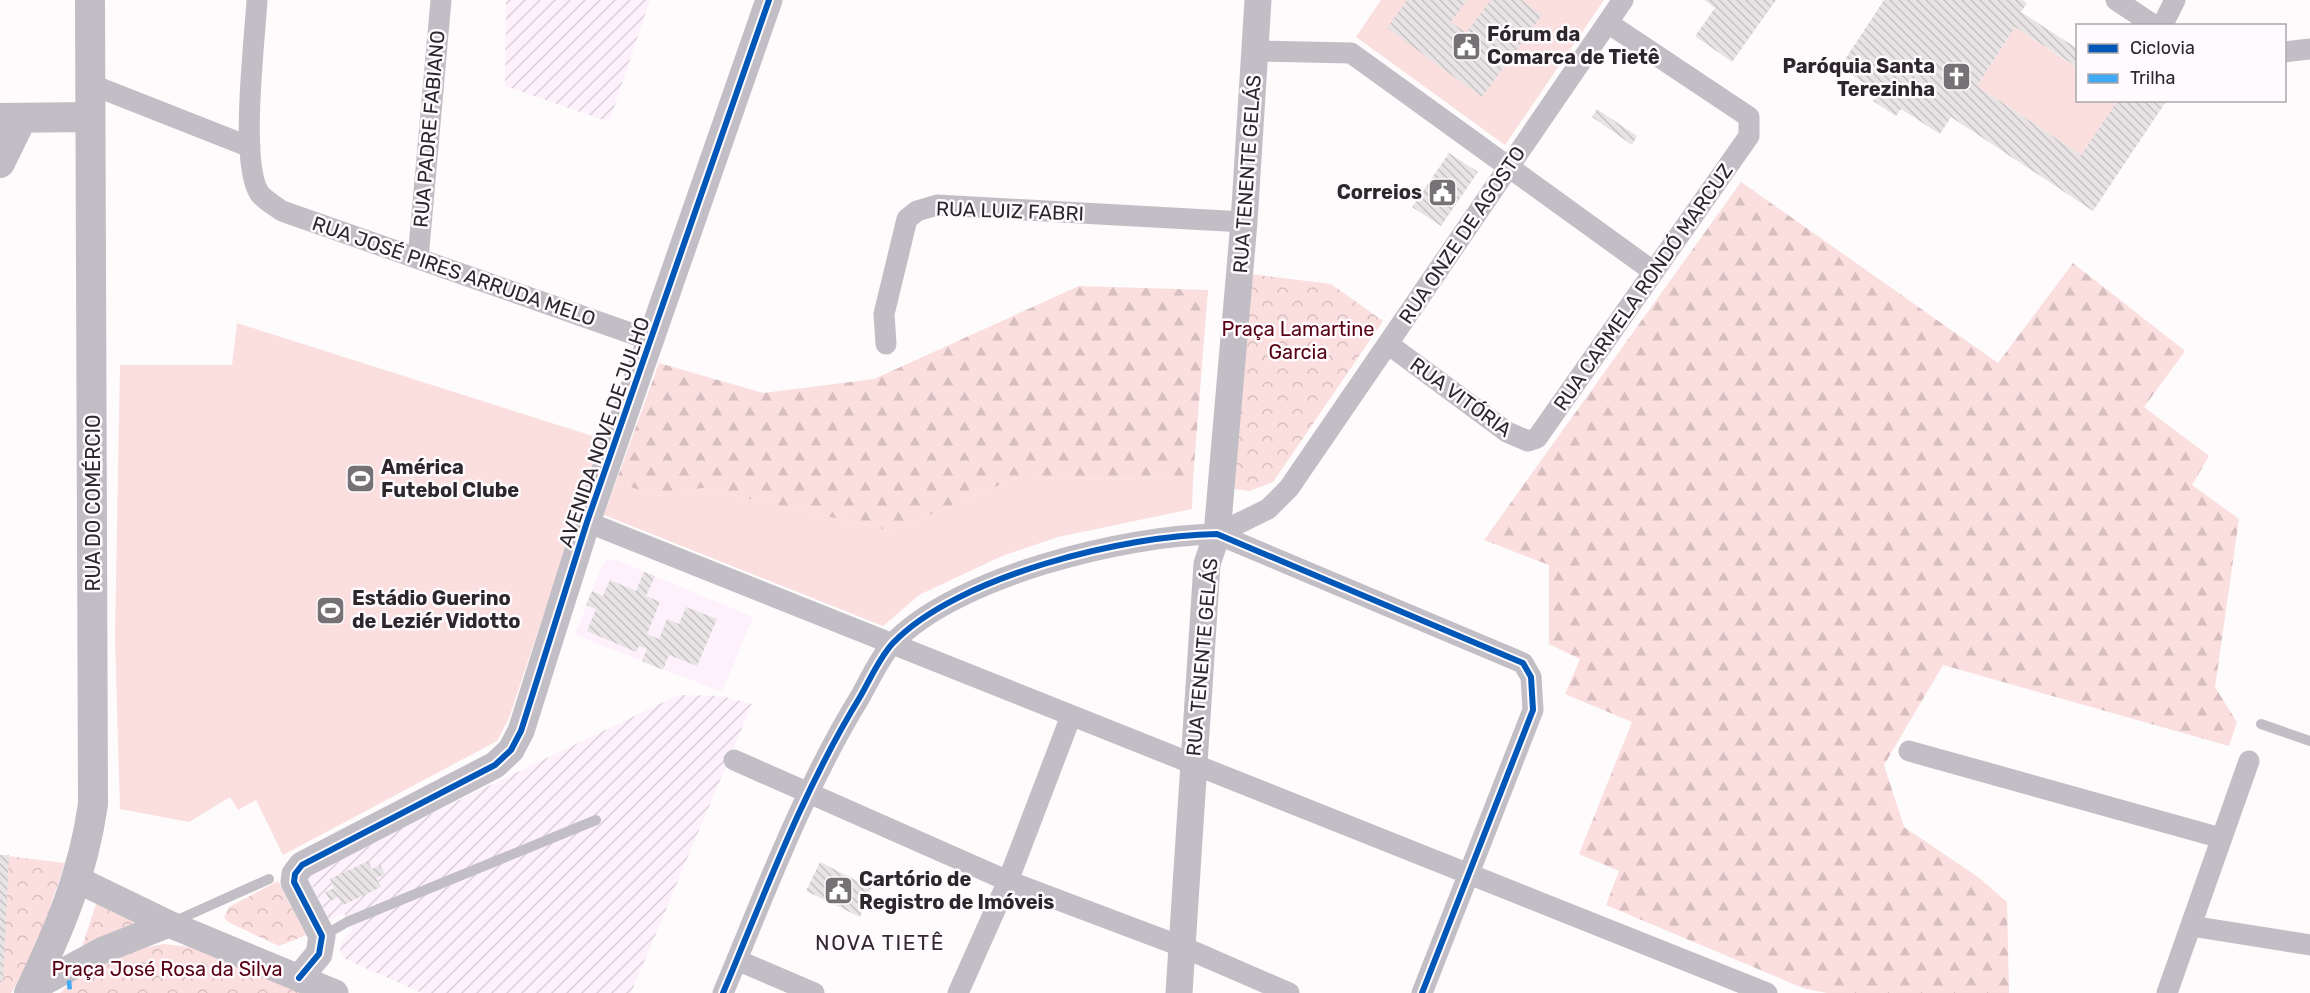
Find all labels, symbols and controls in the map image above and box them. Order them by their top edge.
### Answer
place label: Fórum da Comarca de Tietê [1487,22,1660,69]
legend [2076,24,2286,102]
street label: RUA PADRE FABIANO [408,29,450,229]
public building icon: Fórum da Comarca de Tietê [1450,30,1482,62]
text: Ciclovia [2130,37,2195,59]
place label: Paróquia Santa Terezinha [1783,54,1935,101]
church icon: Paróquia Santa Terezinha [1940,61,1972,93]
text: Trilha [2130,67,2175,89]
street label: RUA TENENTE GELÁS [1228,74,1266,274]
street label: RUA ONZE DE AGOSTO [1394,142,1530,328]
street label: RUA CARMELA RONDÓ MARCUZ [1548,159,1738,415]
public building icon: Correios [1427,176,1459,208]
place label: Correios [1337,180,1422,204]
street label: RUA LUIZ FABRI [936,196,1084,226]
street label: RUA JOSÉ PIRES ARRUDA MELO [309,211,599,331]
street label: AVENIDA NOVE DE JULHO [553,314,655,550]
park label: Praça Lamartine Garcia [1222,317,1375,364]
street label: RUA VITÓRIA [1406,352,1516,442]
street label: RUA DO COMÉRCIO [81,414,105,592]
place label: América Futebol Clube [381,455,519,502]
sports icon: América Futebol Clube [344,463,376,495]
street label: RUA TENENTE GELÁS [1181,557,1223,757]
place label: Estádio Guerino de Leziér Vidotto [352,586,521,633]
sports icon: Estádio Guerino de Leziér Vidotto [315,594,347,626]
place label: Cartório de Registro de Imóveis [859,867,1054,914]
public building icon: Cartório de Registro de Imóveis [822,874,854,906]
district label: NOVA TIETÊ [815,930,945,955]
park label: Praça José Rosa da Silva [51,957,283,981]

